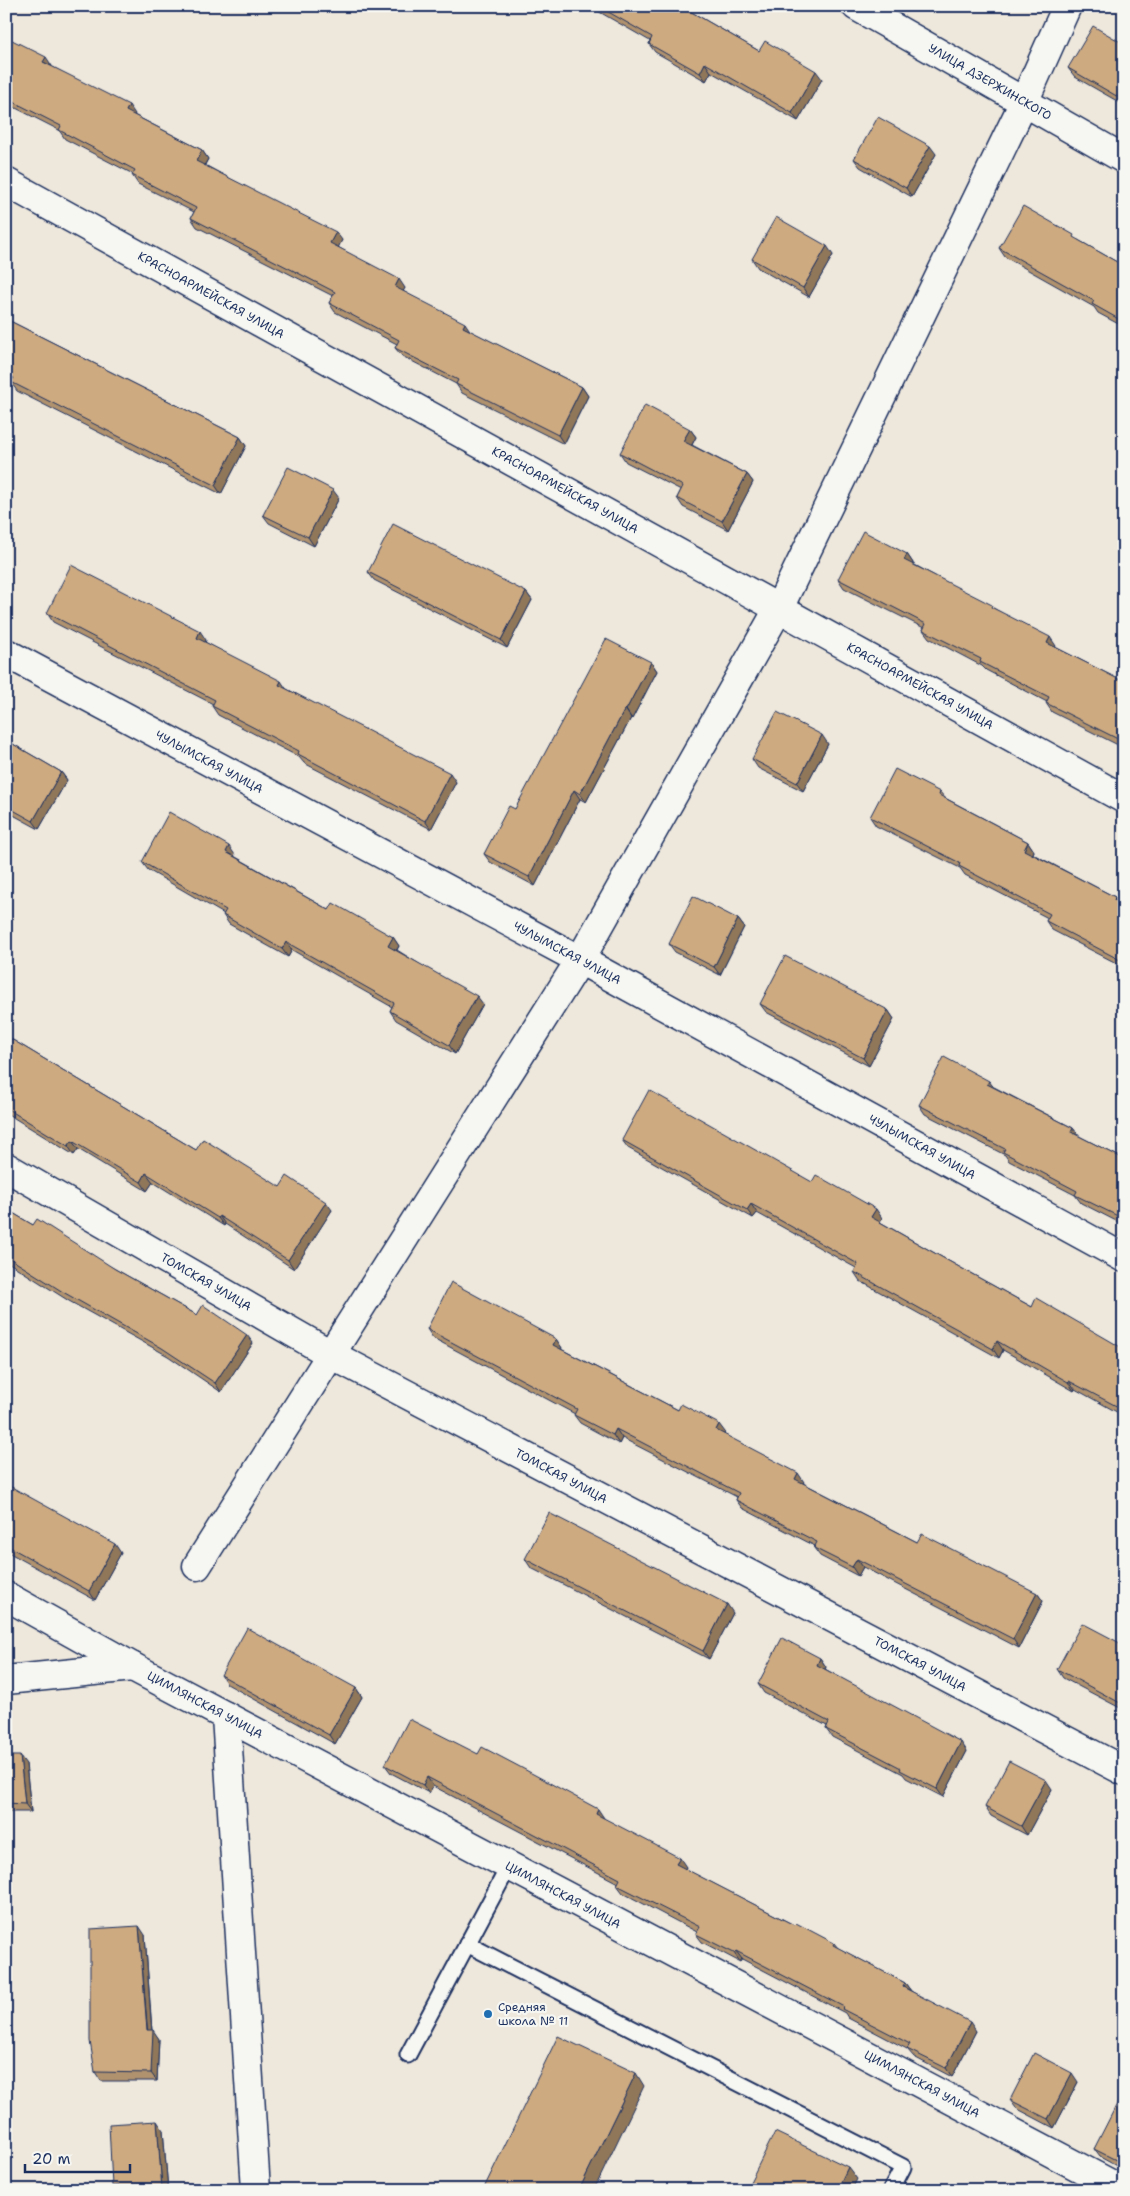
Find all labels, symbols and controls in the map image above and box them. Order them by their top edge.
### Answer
street label: УЛИЦА ДЗЕРЖИНСКОГО [925,40,1055,124]
street label: КРАСНОАРМЕЙСКАЯ УЛИЦА [135,248,287,342]
street label: КРАСНОАРМЕЙСКАЯ УЛИЦА [489,443,641,537]
street label: КРАСНОАРМЕЙСКАЯ УЛИЦА [844,639,996,733]
street label: ЧУЛЫМСКАЯ УЛИЦА [152,727,266,797]
street label: ЧУЛЫМСКАЯ УЛИЦА [510,918,624,988]
street label: ЧУЛЫМСКАЯ УЛИЦА [866,1111,979,1183]
street label: ТОМСКАЯ УЛИЦА [158,1249,255,1315]
street label: ТОМСКАЯ УЛИЦА [512,1445,610,1507]
street label: ТОМСКАЯ УЛИЦА [871,1633,969,1695]
street label: ЦИМЛЯНСКАЯ УЛИЦА [144,1668,266,1742]
street label: ЦИМЛЯНСКАЯ УЛИЦА [502,1858,624,1932]
place label: Средняя школа № 11 [498,1999,568,2029]
marker: Средняя школа № 11 [482,2008,494,2020]
street label: ЦИМЛЯНСКАЯ УЛИЦА [861,2047,983,2121]
scale bar [25,2141,130,2173]
text: 20 m [32,2149,71,2169]

